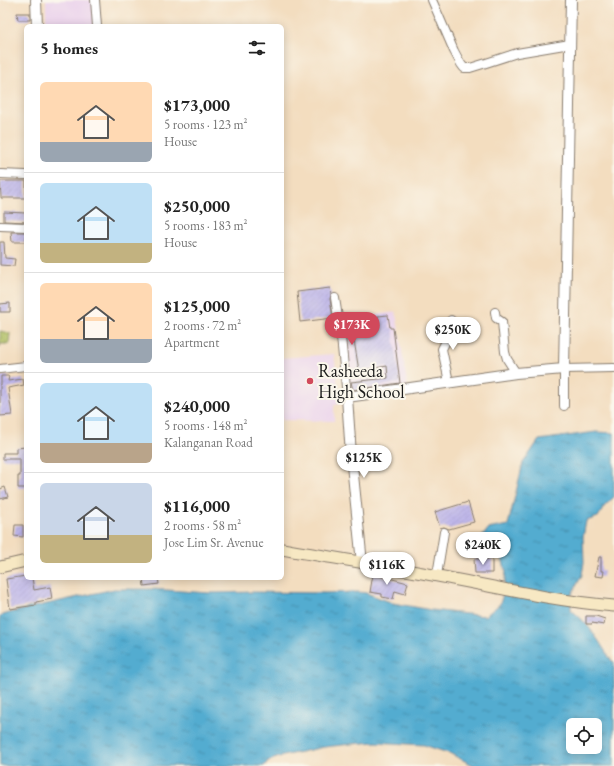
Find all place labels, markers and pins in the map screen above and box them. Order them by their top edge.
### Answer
pin: $173K [324,312,380,346]
pin: $250K [425,317,481,351]
place label: Rasheeda High School [318,359,405,403]
marker: Rasheeda High School [305,376,315,386]
pin: $125K [336,445,392,479]
pin: $240K [455,532,511,566]
pin: $116K [359,552,415,586]

